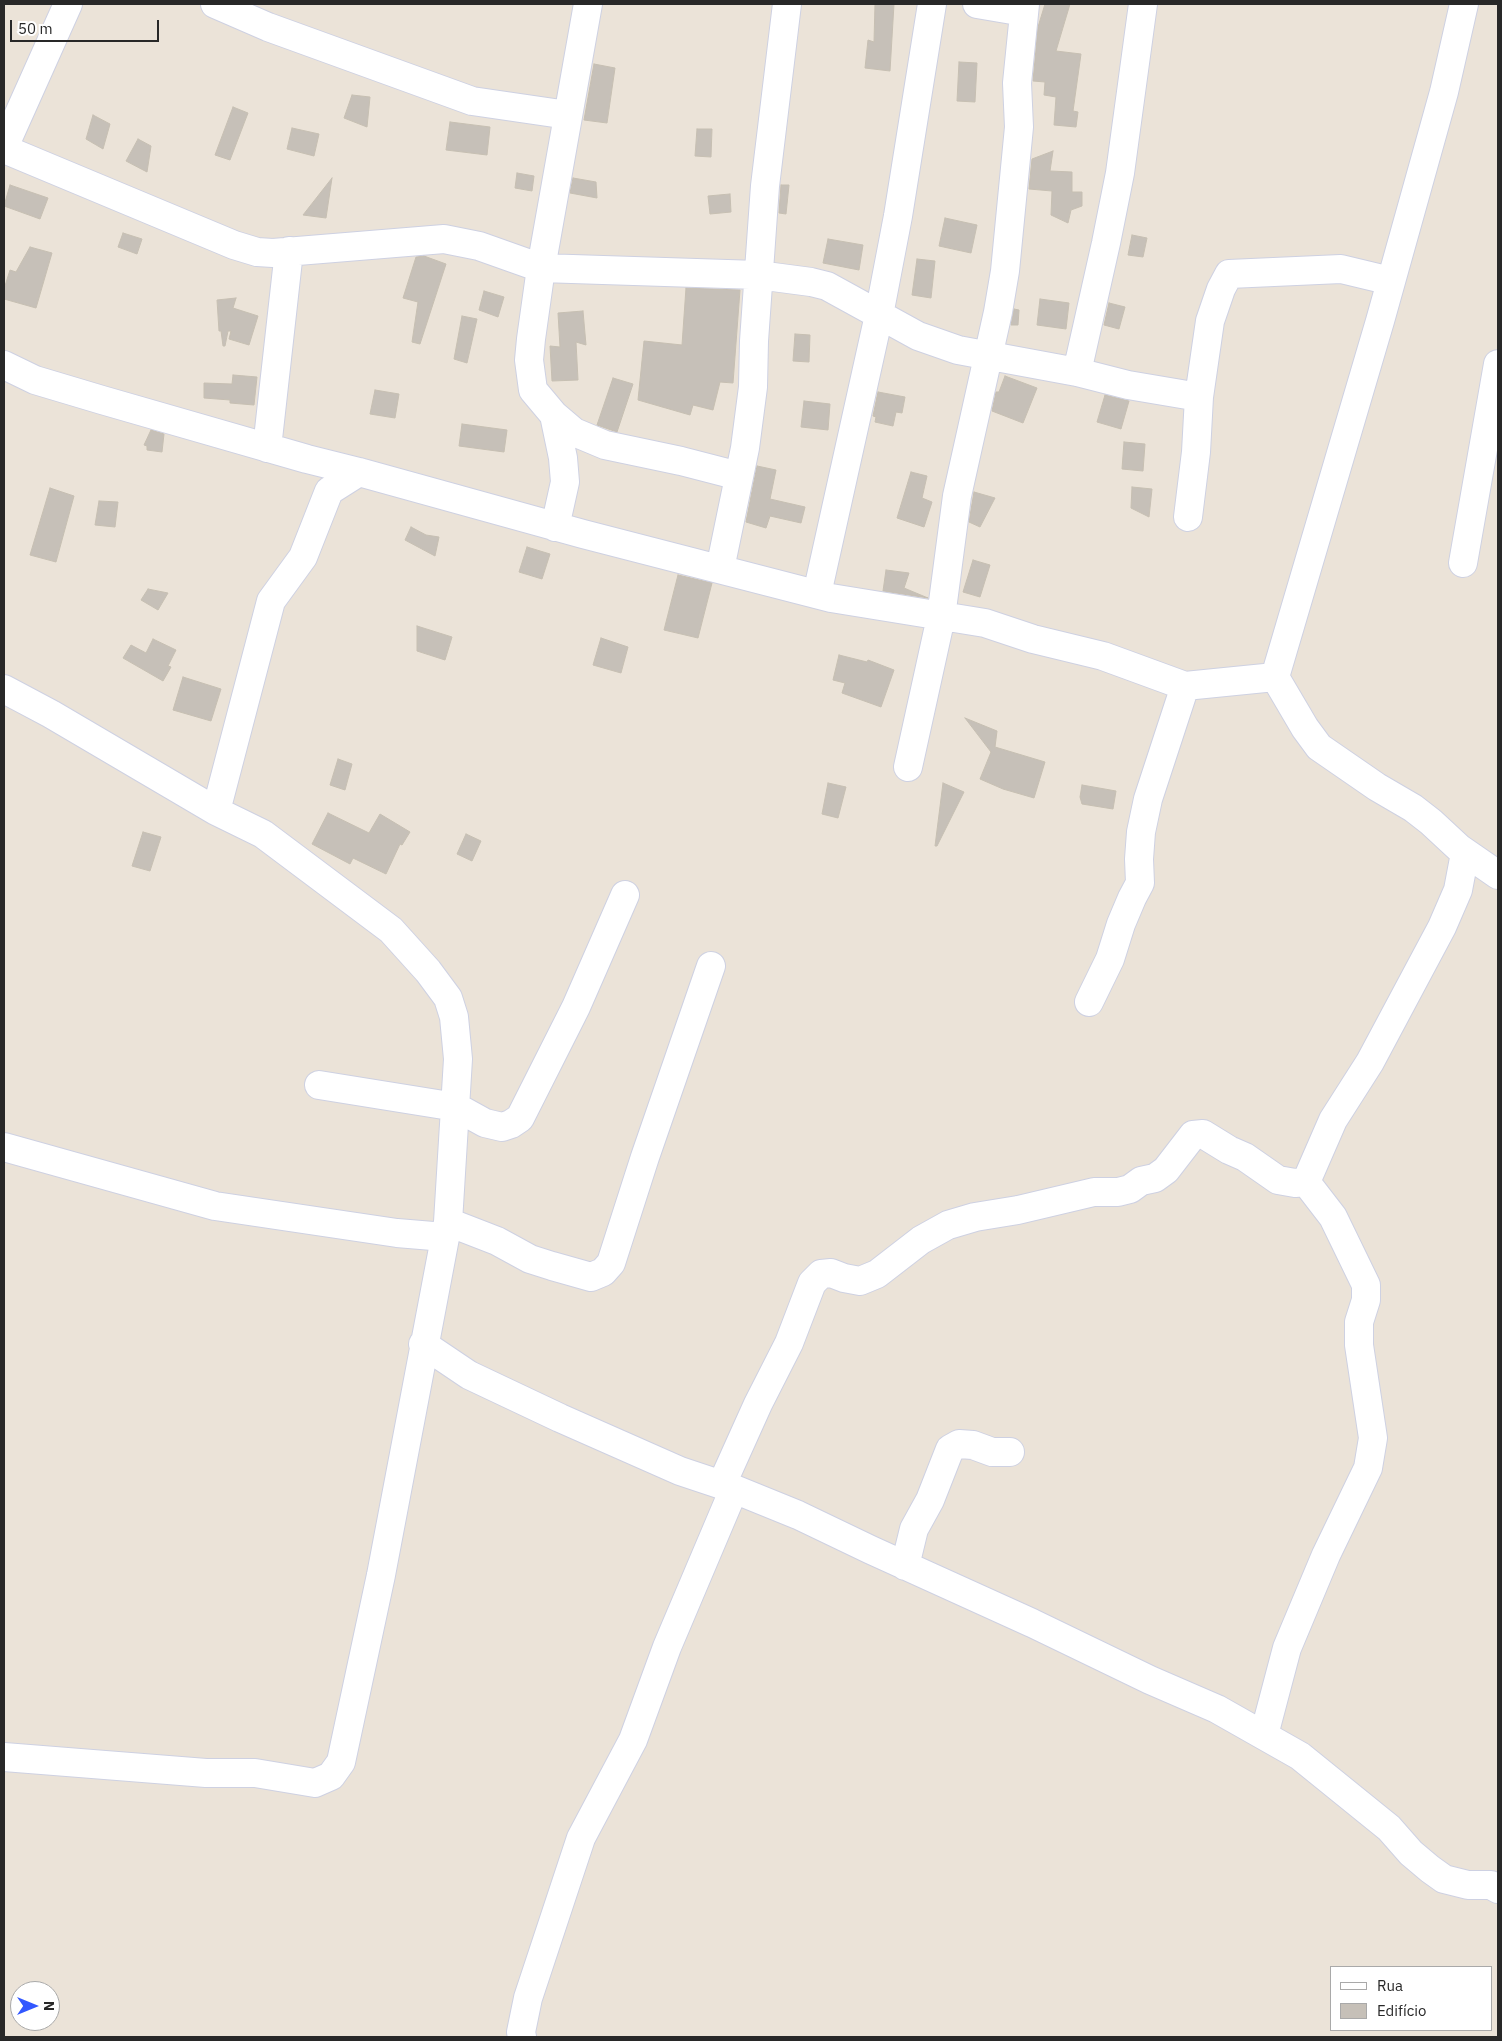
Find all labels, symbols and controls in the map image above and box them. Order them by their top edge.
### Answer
scale bar [12,10,161,42]
text: 50 m [18,19,53,38]
legend [1330,1966,1492,2031]
text: Rua [1377,1976,1403,1995]
north arrow [10,1981,60,2031]
text: N [40,2001,58,2011]
text: Edifício [1377,2001,1426,2020]

